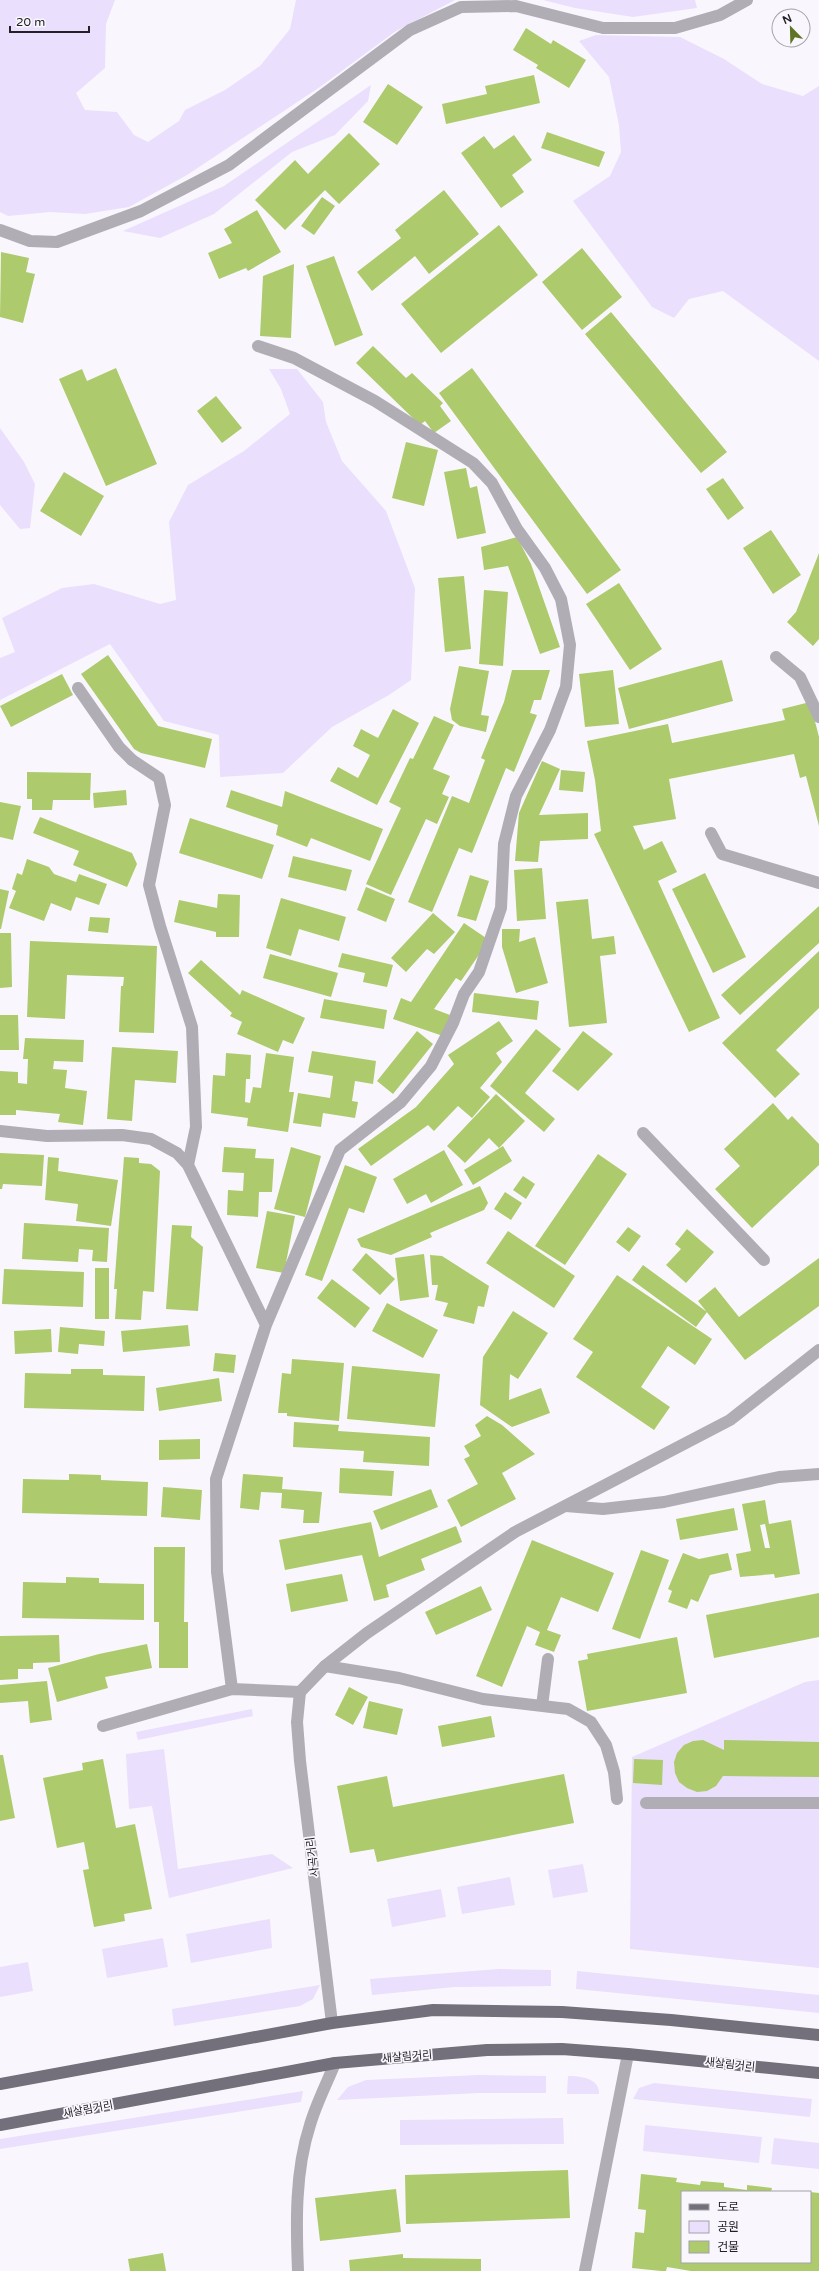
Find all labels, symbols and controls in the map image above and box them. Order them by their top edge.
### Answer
scale bar [10,8,89,34]
north arrow [771,8,811,48]
text: N [781,12,794,27]
text: 20 m [16,15,45,29]
street label: 사곡거리 [304,1836,321,1878]
street label: 새살림거리 [381,2048,433,2065]
street label: 새살림거리 [704,2055,756,2074]
street label: 새살림거리 [62,2098,114,2121]
legend [681,2191,811,2263]
text: 도로 [717,2200,739,2214]
text: 공원 [717,2220,739,2234]
text: 건물 [717,2240,739,2254]

